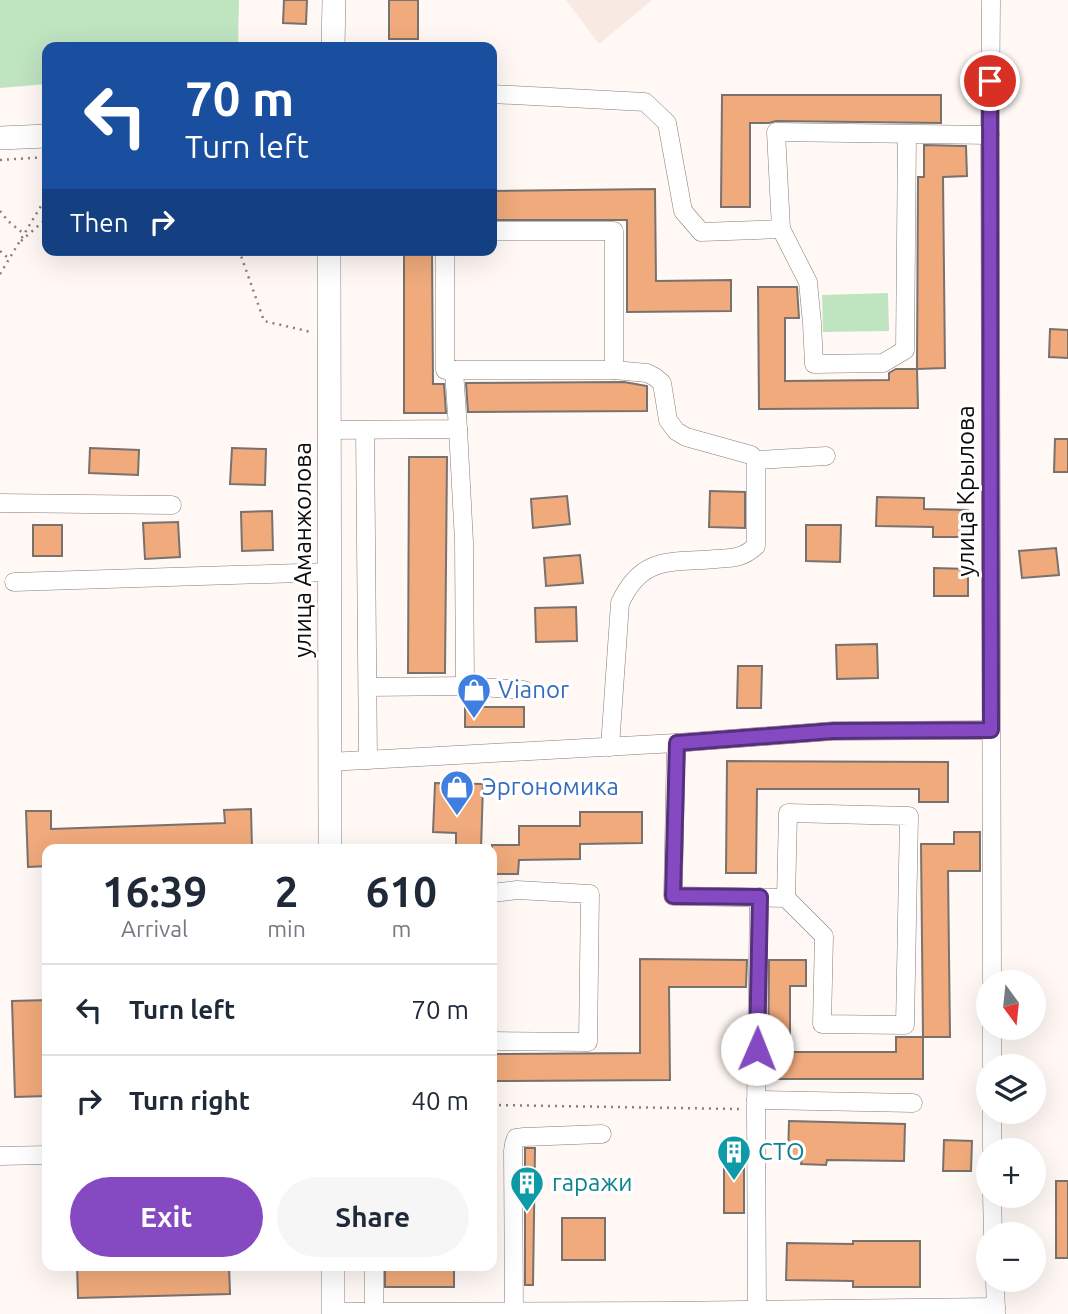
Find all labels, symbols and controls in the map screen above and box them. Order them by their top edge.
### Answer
pin [960,51,1020,111]
icon: arrive [971,62,1009,100]
icon: left [70,70,161,161]
text: 70 m [185,70,294,125]
text: Turn left [185,128,309,164]
icon: right [143,203,181,241]
text: Then [70,208,129,237]
street label: улица Крылова [952,405,979,577]
street label: улица Аманжолова [289,442,316,658]
shop icon: Vianor [455,671,493,720]
place label: Vianor [498,676,569,703]
shop icon: Эргономика [438,768,476,817]
place label: Эргономика [482,773,619,800]
text: 16:39 [102,868,207,915]
text: 2 [275,868,298,915]
text: 610 [366,868,437,915]
text: Arrival [121,916,188,941]
text: min [267,916,306,941]
text: m [391,916,411,941]
north arrow [976,970,1046,1040]
map controls [976,970,1046,1292]
icon: left [70,991,108,1029]
text: Turn left [129,995,235,1024]
text: 70 m [411,995,469,1024]
position arrow [720,1012,794,1086]
button: layers [976,1054,1046,1124]
icon: right [70,1082,108,1120]
text: Turn right [129,1086,250,1115]
text: 40 m [411,1086,469,1115]
building icon: СТО [715,1133,753,1182]
place label: СТО [758,1138,805,1165]
button: + [976,1138,1046,1208]
building icon: гаражи [508,1164,546,1213]
place label: гаражи [552,1169,632,1196]
button: Exit [70,1177,263,1257]
button: Share [277,1177,469,1257]
button: − [976,1222,1046,1292]

